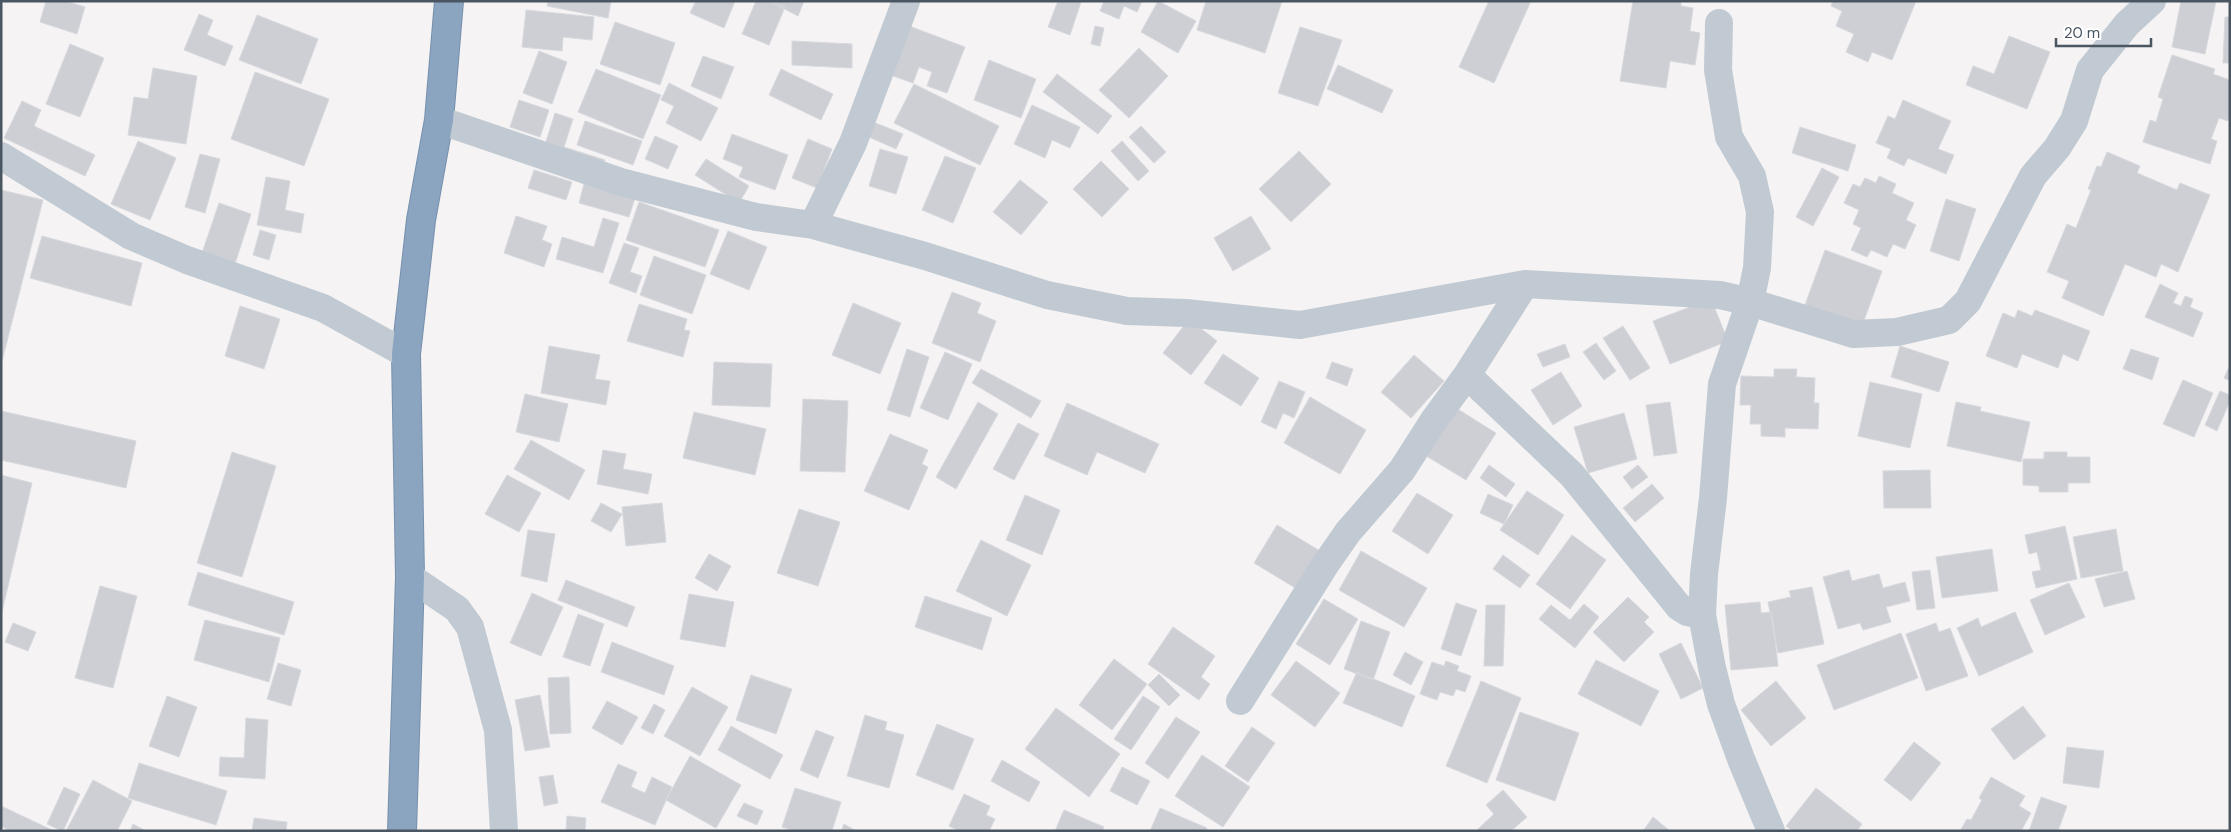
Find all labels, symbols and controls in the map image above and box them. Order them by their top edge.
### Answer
scale bar [2056,15,2151,47]
text: 20 m [2064,23,2100,43]

